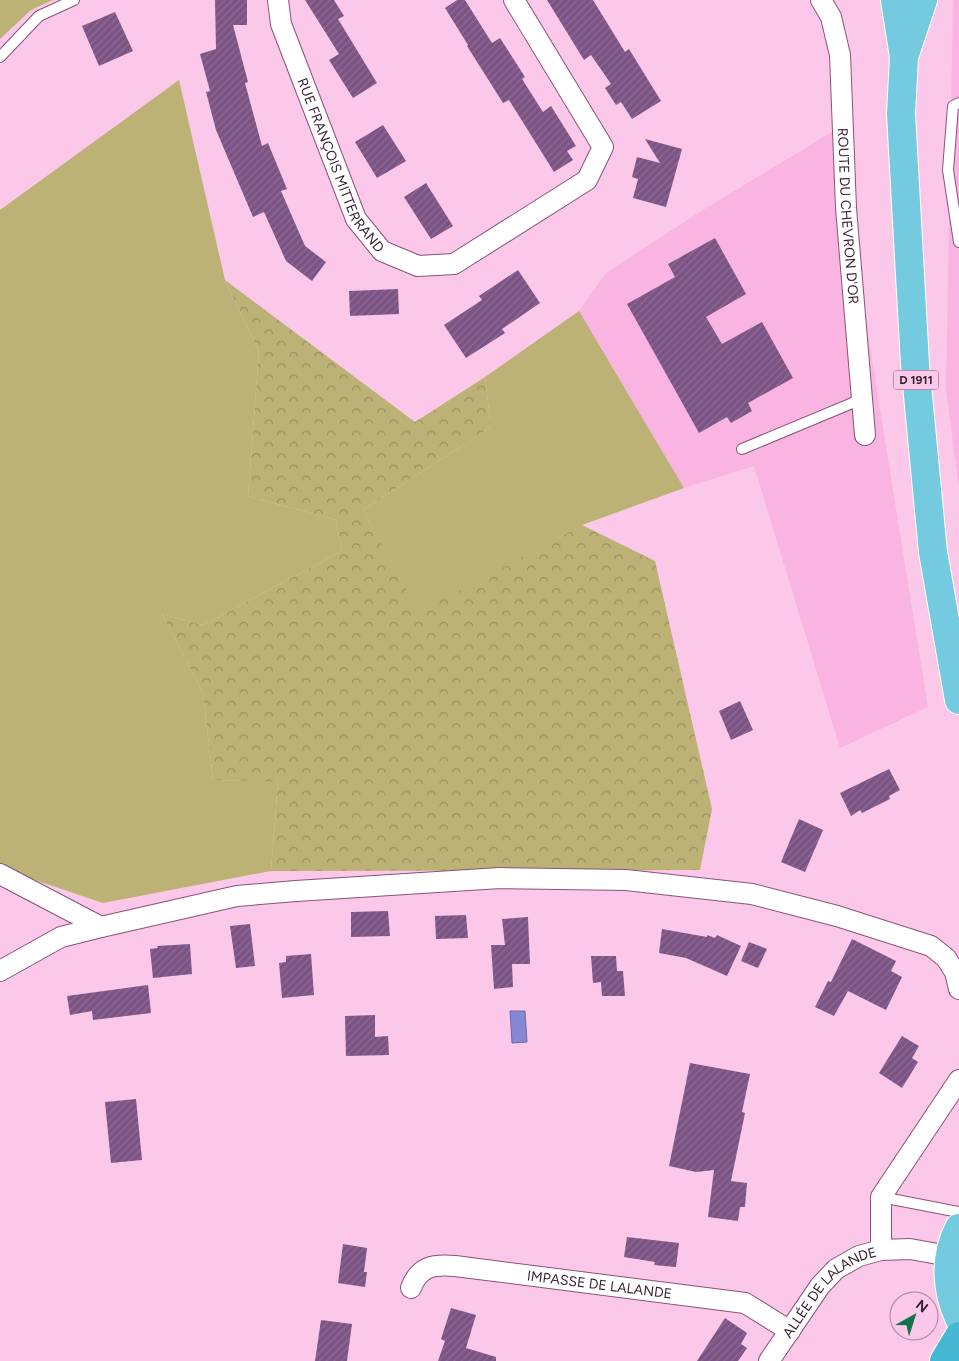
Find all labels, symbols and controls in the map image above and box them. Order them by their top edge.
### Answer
street label: RUE FRANÇOIS MITTERRAND [294,75,388,256]
street label: ROUTE DU CHEVRON D'OR [834,128,863,305]
road number: D 1911 [894,370,938,390]
street label: ALLÉE DE LALANDE [779,1243,878,1341]
street label: IMPASSE DE LALANDE [526,1267,673,1302]
north arrow [889,1291,939,1341]
text: N [912,1296,931,1316]

